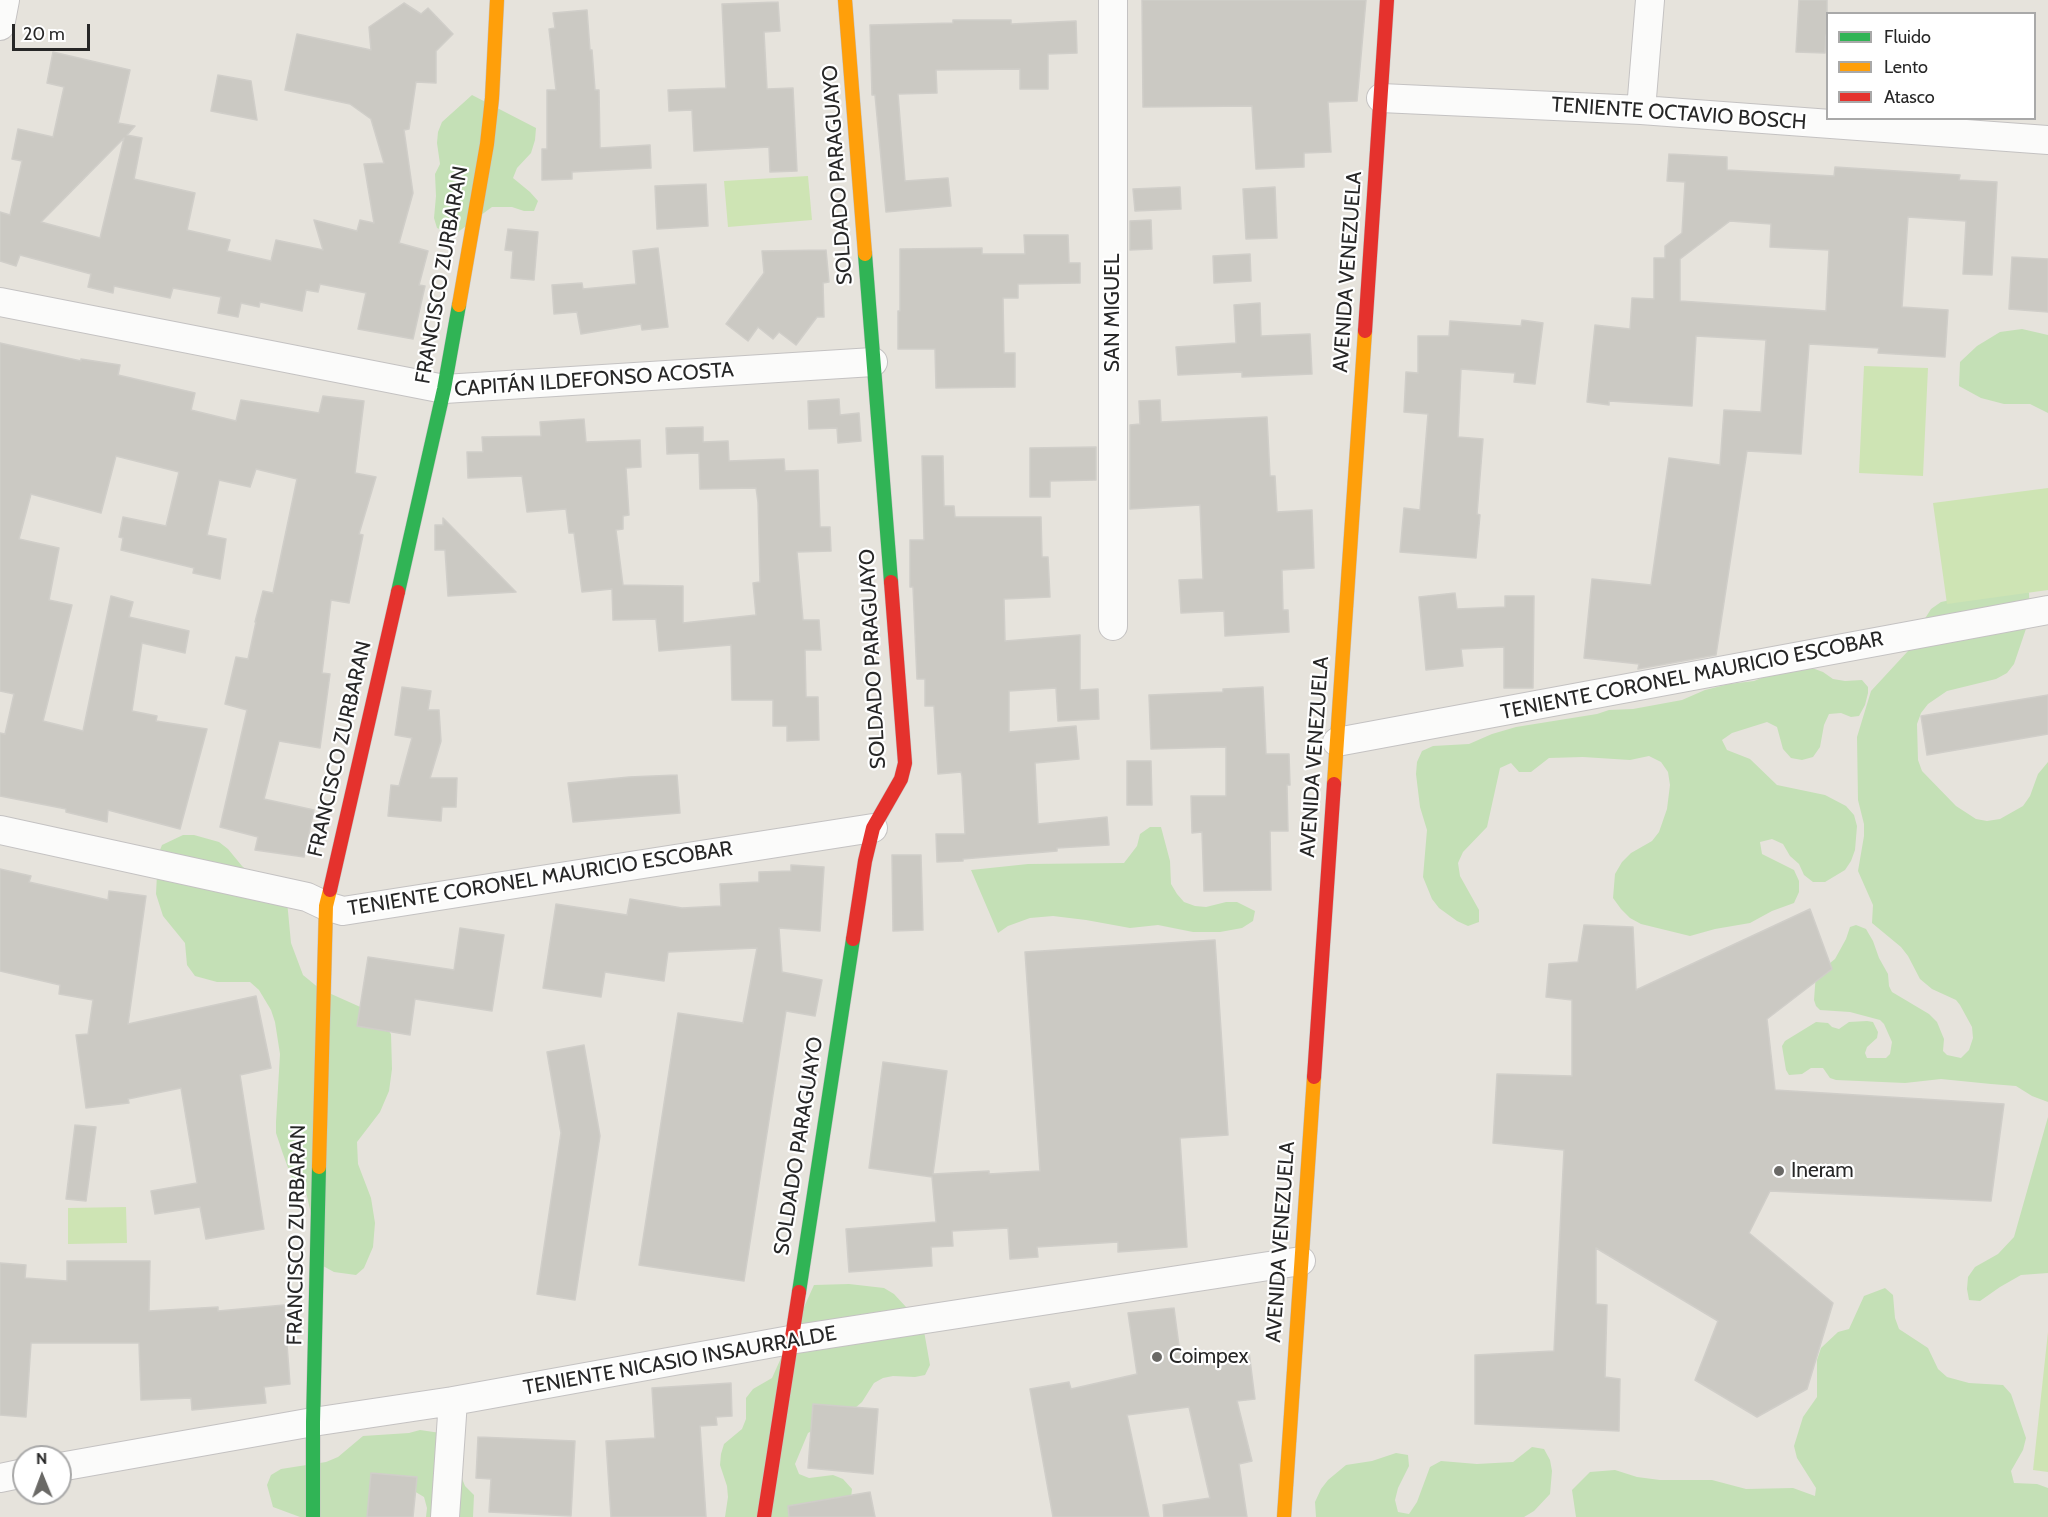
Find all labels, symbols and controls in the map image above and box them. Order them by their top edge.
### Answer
scale bar [15,12,93,50]
legend [1826,12,2036,120]
text: 20 m [23,23,65,45]
text: Fluido [1884,26,1931,48]
text: Lento [1884,56,1928,78]
street label: SOLDADO PARAGUAYO [818,64,858,286]
text: Atasco [1884,86,1935,108]
street label: TENIENTE OCTAVIO BOSCH [1551,93,1807,135]
street label: FRANCISCO ZURBARAN [410,164,474,386]
street label: AVENIDA VENEZUELA [1328,170,1368,374]
street label: SAN MIGUEL [1100,254,1126,372]
street label: CAPITÁN ILDEFONSO ACOSTA [453,358,735,402]
street label: SOLDADO PARAGUAYO [855,548,891,770]
street label: TENIENTE CORONEL MAURICIO ESCOBAR [1499,627,1885,725]
street label: FRANCISCO ZURBARAN [303,639,377,859]
street label: AVENIDA VENEZUELA [1295,655,1335,859]
street label: TENIENTE CORONEL MAURICIO ESCOBAR [346,836,734,922]
street label: SOLDADO PARAGUAYO [769,1035,829,1257]
street label: FRANCISCO ZURBARAN [282,1124,312,1346]
street label: AVENIDA VENEZUELA [1261,1140,1301,1344]
place label: Ineram [1791,1158,1854,1184]
marker: Ineram [1772,1164,1786,1178]
street label: TENIENTE NICASIO INSAURRALDE [522,1321,838,1401]
place label: Coimpex [1169,1344,1248,1370]
marker: Coimpex [1150,1350,1164,1364]
north arrow [12,1445,72,1505]
text: N [36,1449,48,1468]

